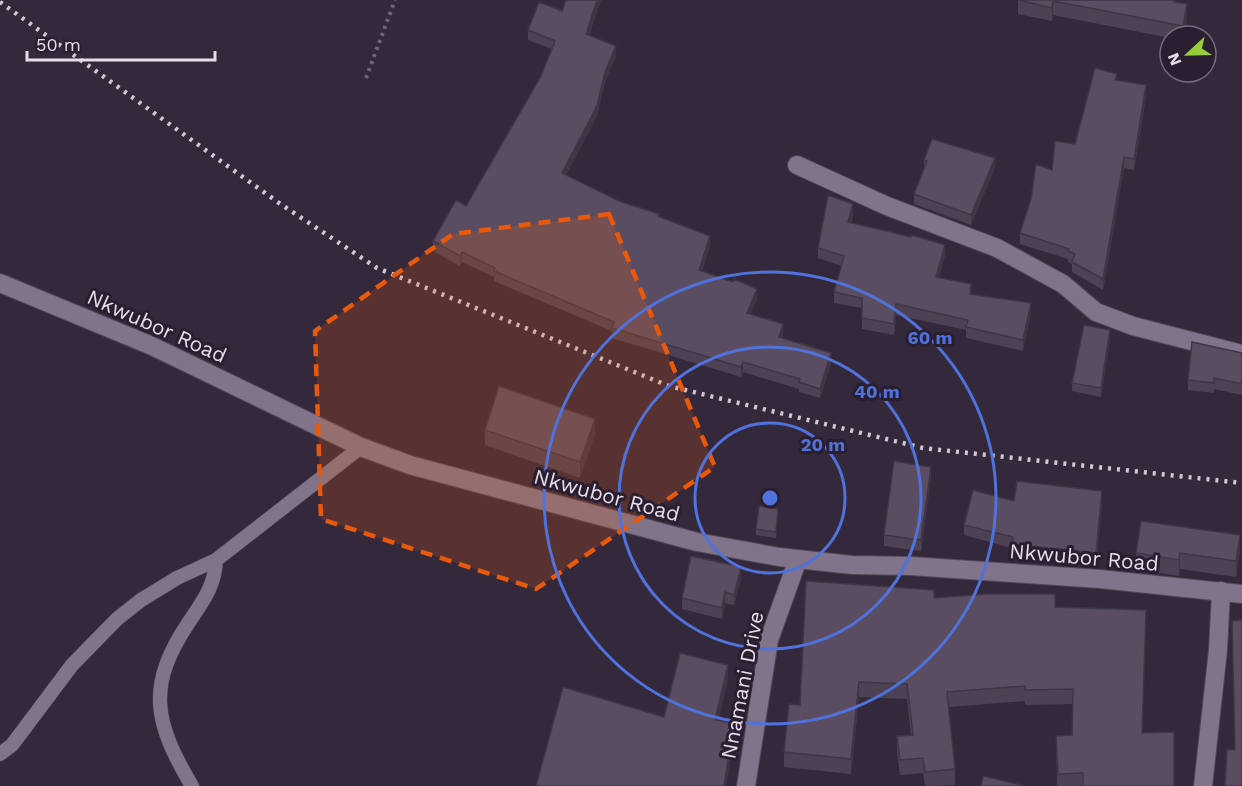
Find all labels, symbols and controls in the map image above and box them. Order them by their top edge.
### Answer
scale bar [27,24,214,62]
north arrow [1158,24,1218,84]
text: 50 m [36,34,81,55]
text: N [1164,50,1186,68]
street label: Nkwubor Road [83,284,231,368]
text: 60 m [908,327,952,348]
text: 40 m [854,381,900,402]
text: 20 m [801,434,845,455]
street label: Nkwubor Road [531,464,683,526]
centre of rings [760,488,780,508]
street label: Nkwubor Road [1008,538,1160,576]
street label: Nnamani Drive [715,609,769,761]

